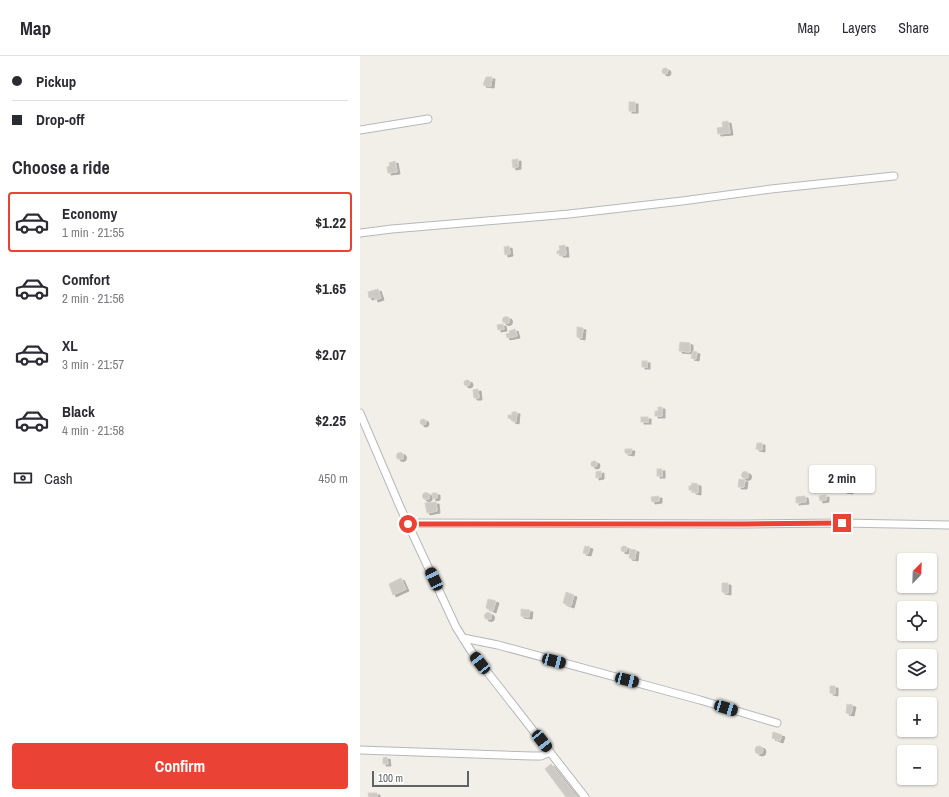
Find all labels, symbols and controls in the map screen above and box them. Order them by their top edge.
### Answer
text: Map [20,15,51,41]
text: Map [798,19,820,37]
text: Layers [842,19,876,37]
text: Share [898,19,929,37]
text: Pickup [36,71,76,92]
text: Drop-off [36,109,85,130]
text: Choose a ride [12,155,110,180]
text: Economy [62,203,117,224]
icon: car [14,204,50,240]
text: $1.22 [315,212,346,233]
text: 1 min · 21:55 [62,224,124,241]
text: Comfort [62,269,110,290]
icon: car [14,270,50,306]
text: $1.65 [315,278,346,299]
text: 2 min · 21:56 [62,290,124,307]
text: XL [62,335,78,356]
icon: car [14,336,50,372]
text: $2.07 [315,344,346,365]
text: 3 min · 21:57 [62,356,124,373]
text: Black [62,401,95,422]
icon: car [14,402,50,438]
text: $2.25 [315,410,346,431]
text: 4 min · 21:58 [62,422,124,439]
callout: 2 min [809,465,875,493]
icon: cash [12,467,34,489]
text: Cash [44,468,73,489]
text: 450 m [318,470,348,487]
text: 2 min [828,470,856,487]
route end [833,514,851,532]
route start [399,515,417,533]
north arrow [897,553,937,593]
map controls [897,553,937,785]
car [423,566,445,592]
button: locate [897,601,937,641]
button: layers [897,649,937,689]
car [468,650,492,676]
car [541,652,567,670]
car [614,671,640,689]
button: + [897,697,937,737]
car [713,699,739,717]
car [530,728,554,754]
button: Confirm [12,743,348,789]
button: − [897,745,937,785]
scale bar [372,769,469,788]
text: 100 m [378,771,403,785]

